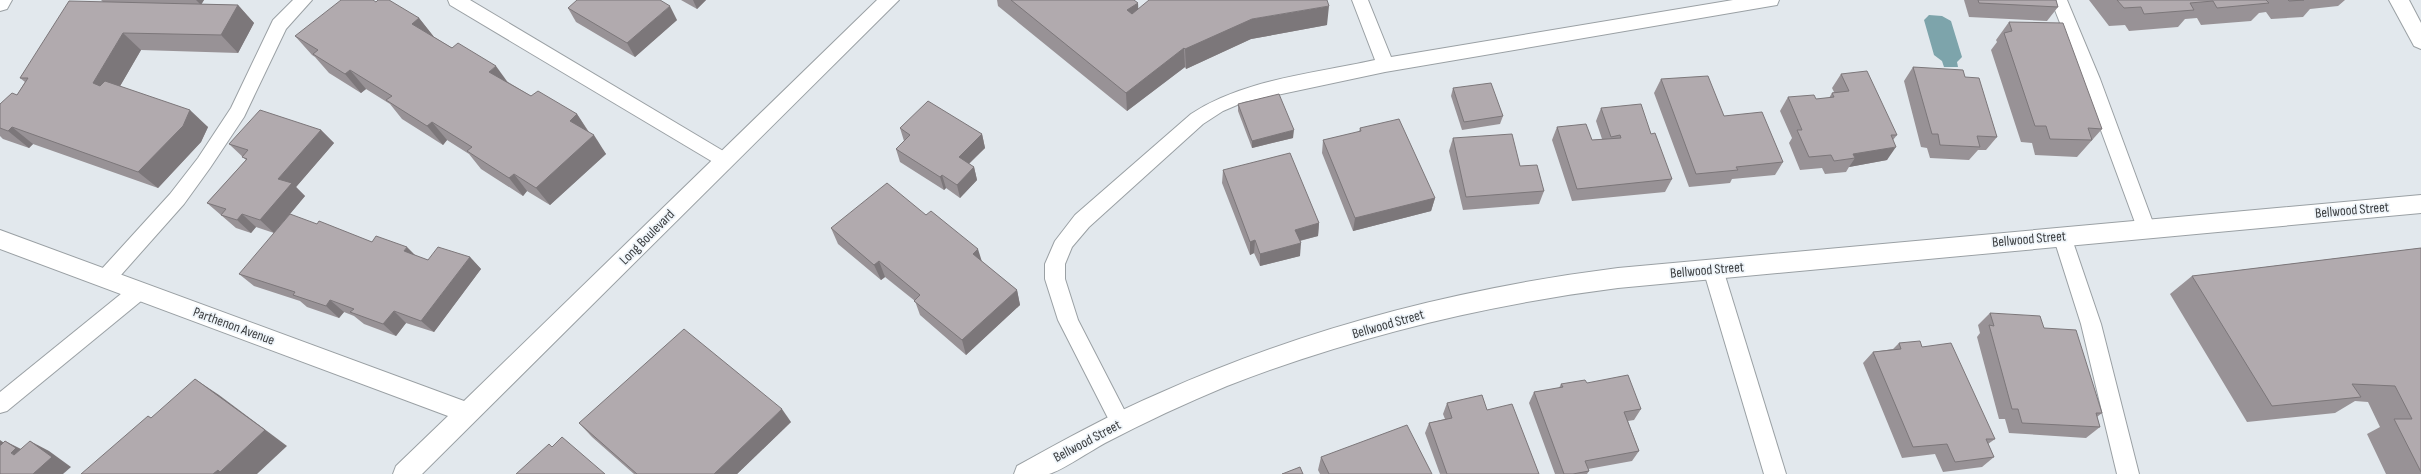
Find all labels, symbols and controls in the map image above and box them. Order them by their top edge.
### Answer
street label: Bellwood Street [2314,198,2390,222]
street label: Long Boulevard [616,206,678,268]
street label: Bellwood Street [1991,227,2067,251]
street label: Bellwood Street [1669,258,1745,282]
street label: Parthenon Avenue [191,303,277,349]
street label: Bellwood Street [1350,306,1426,342]
street label: Bellwood Street [1050,416,1124,466]

